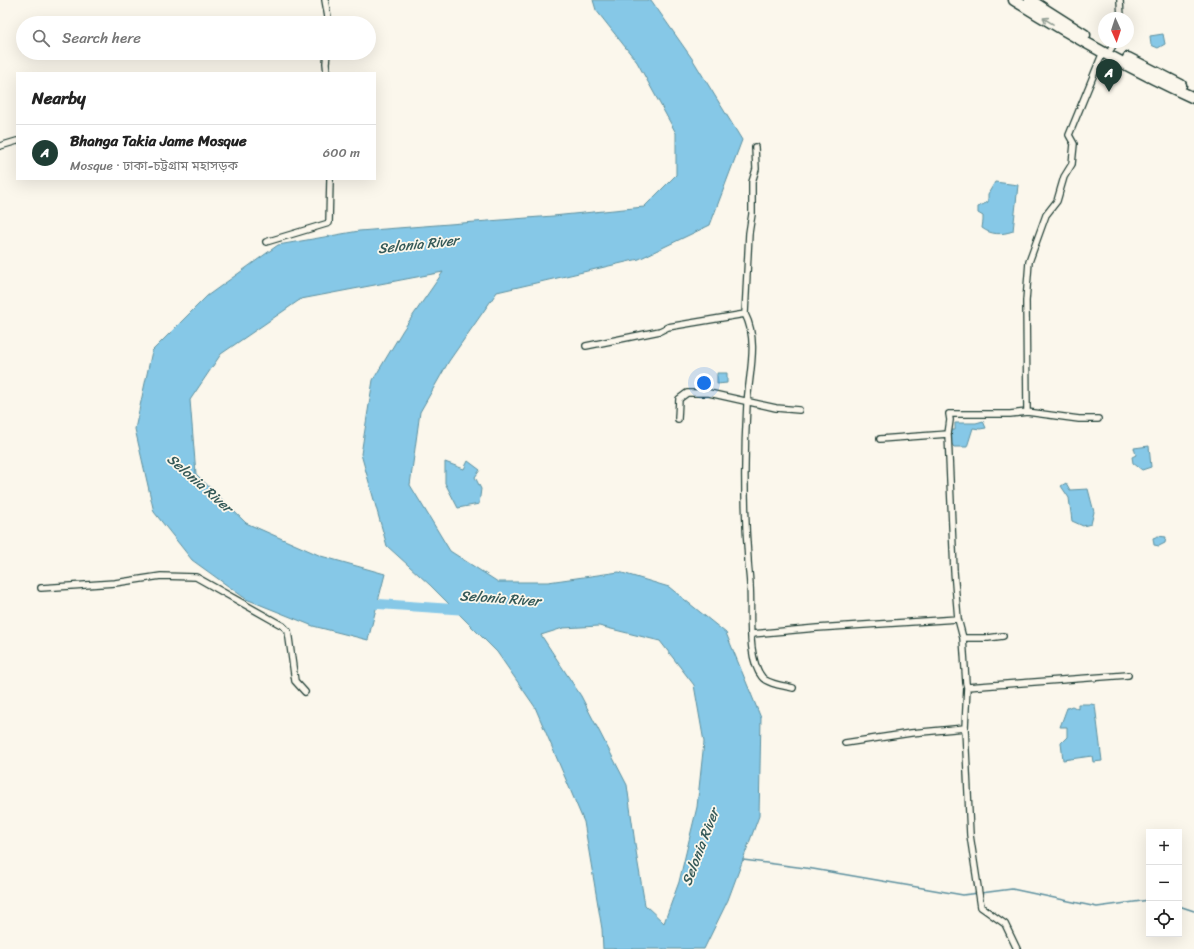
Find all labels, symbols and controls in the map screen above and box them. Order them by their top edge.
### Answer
north arrow [1098,12,1134,48]
search box [16,16,376,60]
one-way arrow [1042,17,1054,25]
text: Search here [62,25,141,51]
icon: search [30,27,52,49]
pin: A [1096,59,1122,92]
text: Nearby [32,83,86,113]
text: Bhanga Takia Jame Mosque [70,128,247,154]
text: A [41,141,49,164]
text: 600 m [323,141,360,164]
text: Mosque · ঢাকা-চট্টগ্রাম মহাসড়ক [70,154,238,177]
water label: Selonia River [377,228,463,261]
your location [694,373,714,393]
water label: Selonia River [161,448,241,521]
water label: Selonia River [459,583,544,614]
water label: Selonia River [674,802,728,889]
map controls [1146,829,1182,937]
button: + [1146,829,1182,865]
button: − [1146,865,1182,901]
button: locate [1146,901,1182,937]

